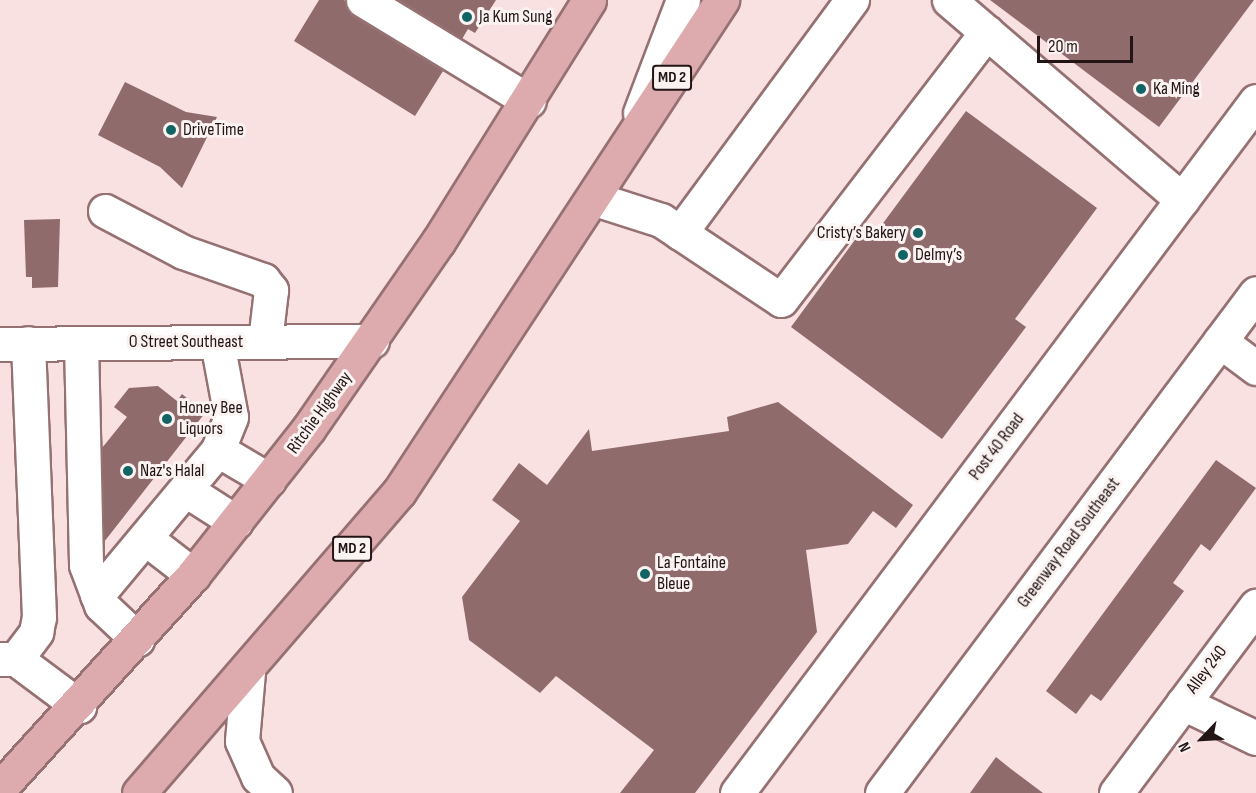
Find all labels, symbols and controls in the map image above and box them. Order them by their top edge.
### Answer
place label: Ja Kum Sung [479,6,552,28]
marker: Ja Kum Sung [460,10,474,24]
scale bar [1040,24,1136,62]
text: 20 m [1048,36,1078,57]
road number: MD 2 [651,65,693,91]
place label: Ka Ming [1153,78,1200,100]
marker: Ka Ming [1134,82,1148,96]
place label: DriveTime [183,119,244,141]
marker: DriveTime [164,123,178,137]
place label: Cristy’s Bakery [817,222,906,244]
marker: Cristy’s Bakery [911,226,925,240]
place label: Delmy’s [915,244,962,266]
marker: Delmy’s [896,248,910,262]
street label: O Street Southeast [129,331,243,353]
street label: Ritchie Highway [283,368,357,458]
place label: Honey Bee Liquors [179,398,243,440]
street label: Post 40 Road [965,409,1029,485]
marker: Honey Bee Liquors [160,412,174,426]
place label: Naz's Halal [140,460,204,482]
marker: Naz's Halal [121,464,135,478]
street label: Greenway Road Southeast [1013,474,1125,612]
road number: MD 2 [331,536,373,562]
place label: La Fontaine Bleue [657,553,726,596]
marker: La Fontaine Bleue [638,567,652,581]
street label: Alley 240 [1182,642,1232,698]
north arrow [1172,709,1232,769]
text: N [1175,739,1196,755]

